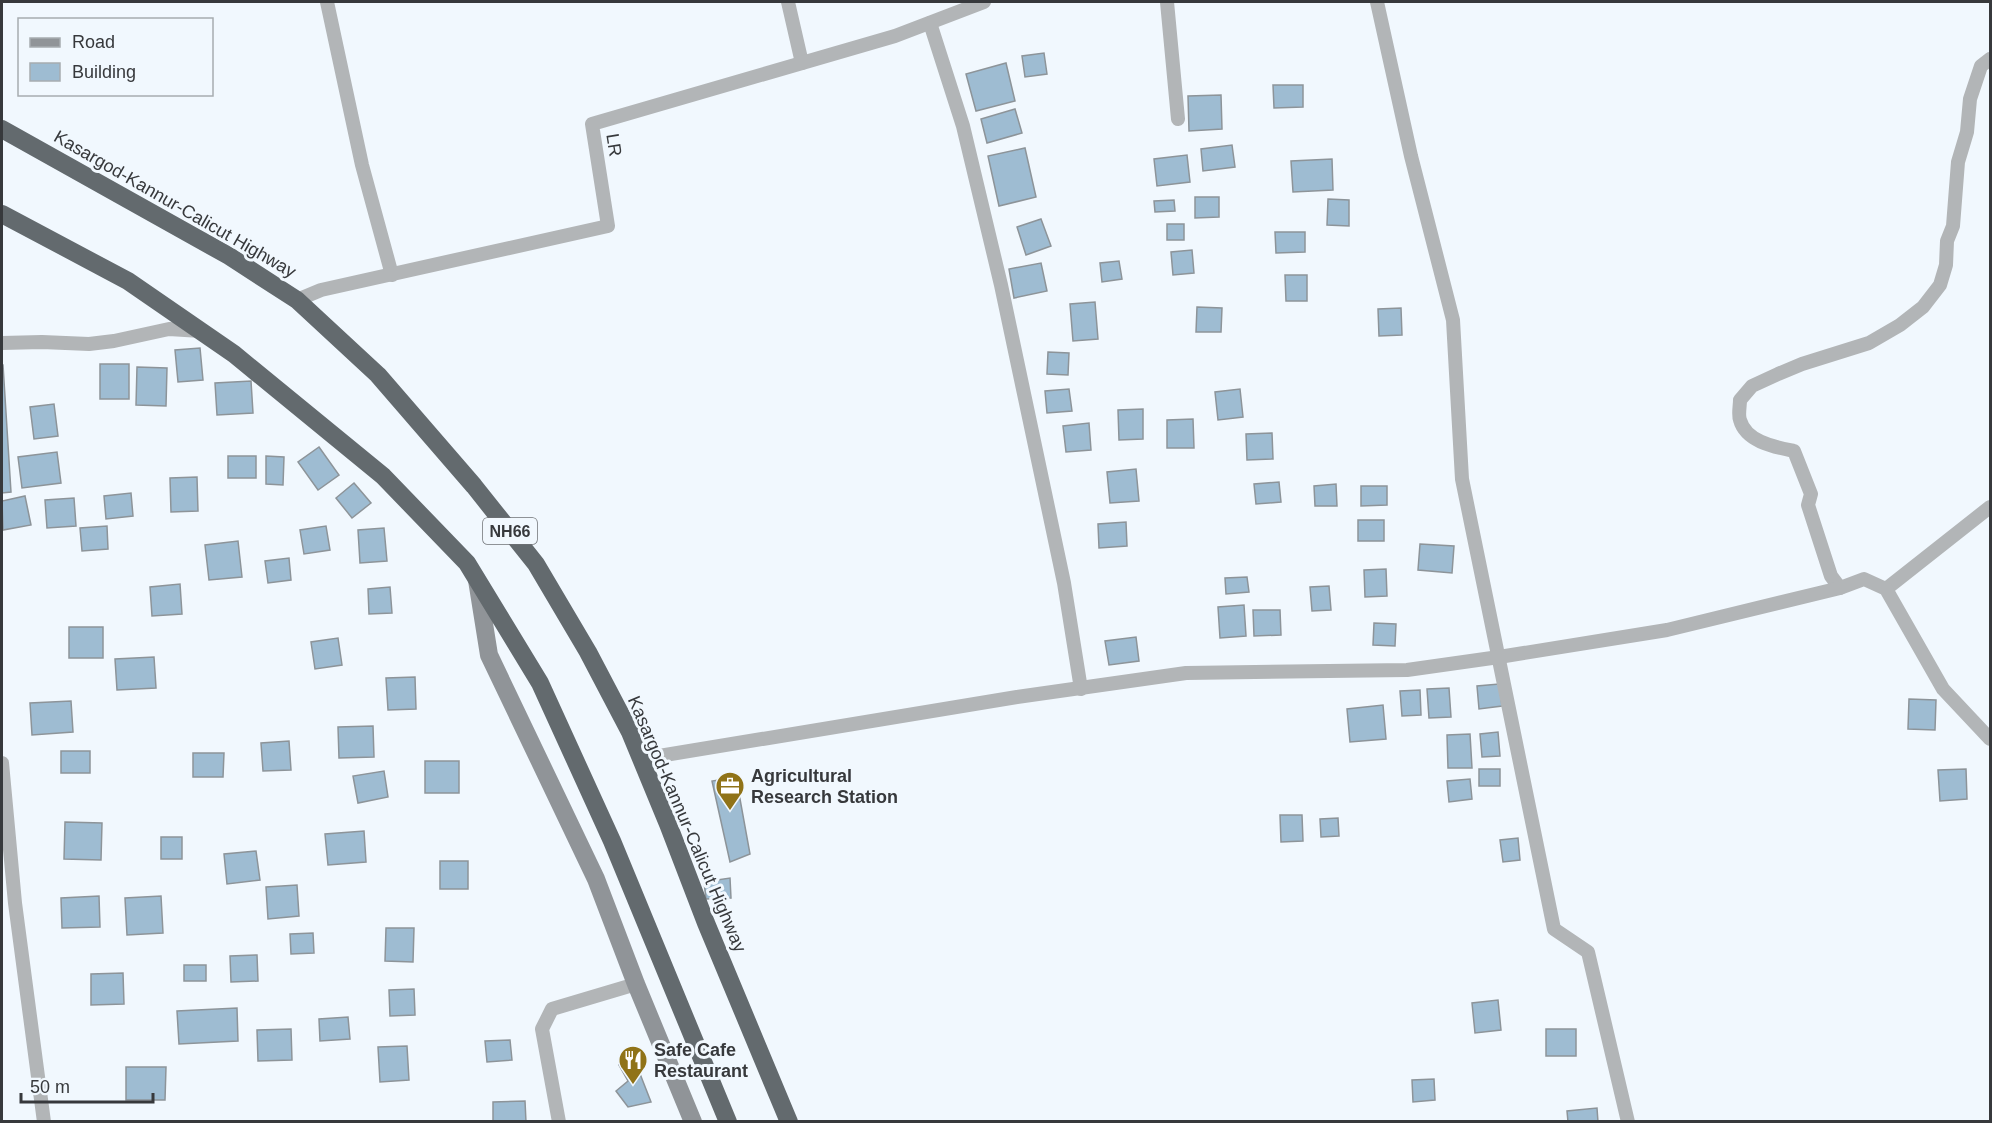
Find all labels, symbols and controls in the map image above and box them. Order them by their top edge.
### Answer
legend [18,18,213,96]
text: Road [72,32,115,52]
text: Building [72,62,136,82]
street label: Kasargod-Kannur-Calicut Highway [50,126,300,282]
street label: LR [602,132,626,158]
road number: NH66 [483,518,537,544]
street label: Kasargod-Kannur-Calicut Highway [624,693,750,955]
place label: Agricultural Research Station [751,766,898,807]
office icon: Agricultural Research Station [714,770,746,812]
place label: Safe Cafe Restaurant [654,1040,748,1081]
restaurant icon: Safe Cafe Restaurant [617,1044,649,1086]
scale bar [21,1066,153,1104]
text: 50 m [30,1077,70,1097]

